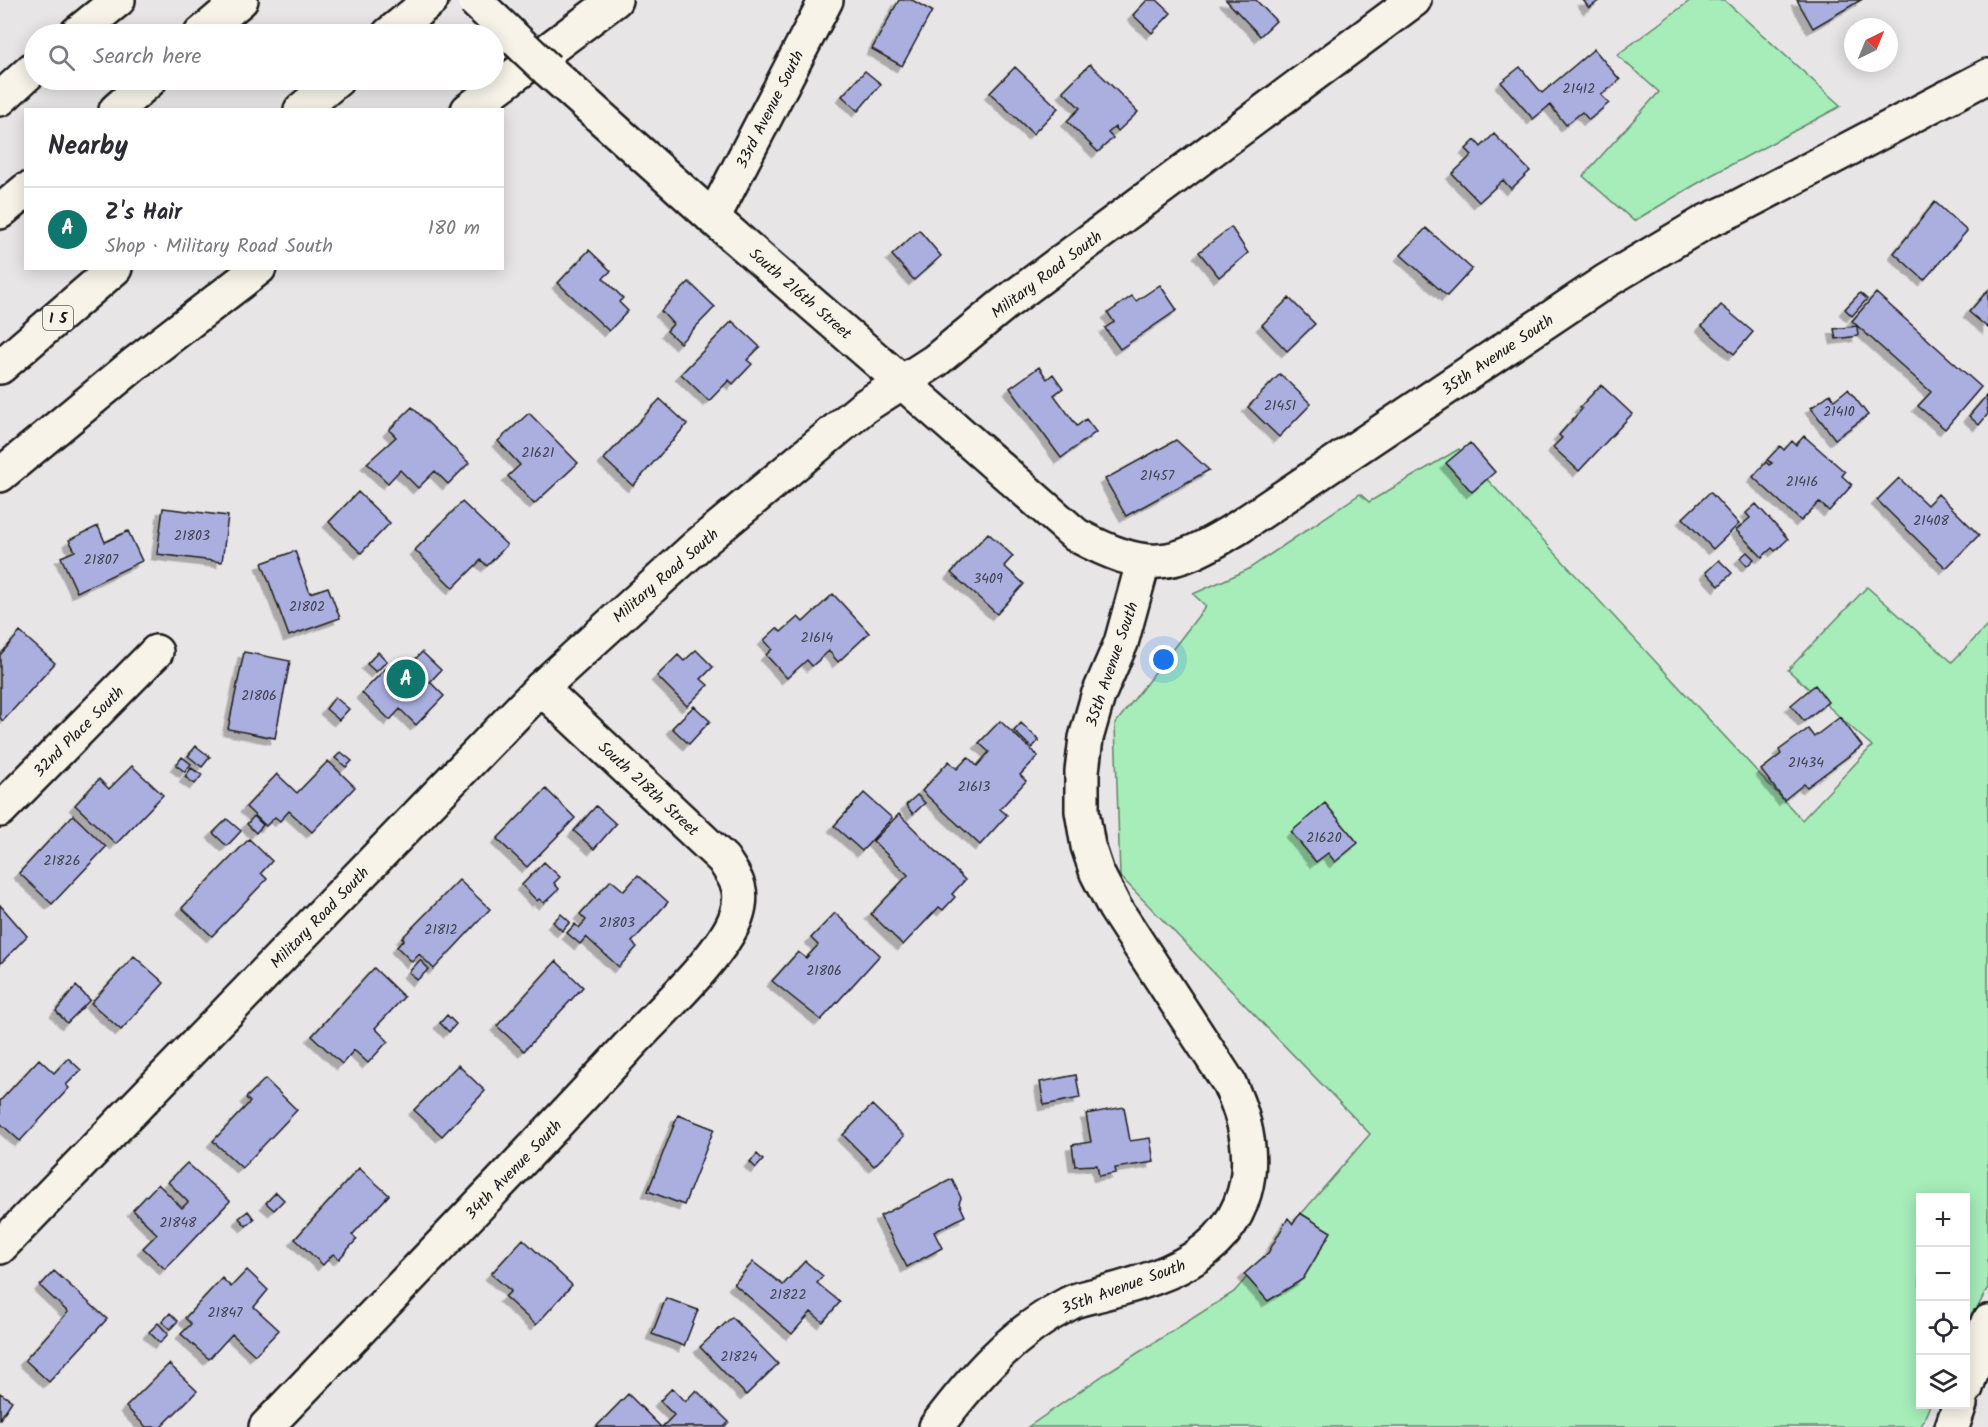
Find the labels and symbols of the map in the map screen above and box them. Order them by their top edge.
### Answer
north arrow [1844,18,1898,72]
street label: 33rd Avenue South [730,46,811,173]
house number: 21412 [1563,78,1595,100]
street label: Military Road South [986,225,1108,325]
street label: South 216th Street [743,242,858,347]
road number: I 5 [43,306,73,330]
street label: 35th Avenue South [1437,308,1559,402]
house number: 21451 [1264,395,1296,417]
house number: 21410 [1823,401,1855,423]
house number: 21621 [522,442,554,464]
house number: 21457 [1140,465,1175,487]
house number: 21416 [1786,471,1818,493]
house number: 21408 [1913,510,1949,532]
street label: Military Road South [607,523,725,629]
house number: 21803 [174,525,210,547]
house number: 21807 [84,549,119,571]
house number: 3409 [973,568,1003,590]
house number: 21802 [289,596,325,618]
street label: 35th Avenue South [1079,599,1146,730]
house number: 21614 [801,627,833,649]
your location [1149,645,1178,674]
pin: A [386,656,426,702]
street label: 32nd Place South [28,681,130,783]
house number: 21806 [241,685,277,707]
street label: South 218th Street [592,736,705,843]
house number: 21434 [1788,752,1824,774]
house number: 21613 [958,776,990,798]
house number: 21620 [1306,827,1342,849]
house number: 21826 [44,850,80,872]
street label: Military Road South [265,861,376,975]
house number: 21803 [599,912,635,934]
house number: 21812 [424,919,458,941]
house number: 21806 [806,960,842,982]
street label: 34th Avenue South [460,1114,569,1226]
house number: 21848 [159,1212,197,1234]
street label: 35th Avenue South [1058,1253,1189,1321]
house number: 21822 [769,1284,807,1306]
house number: 21847 [207,1302,243,1324]
house number: 21824 [721,1346,758,1368]

